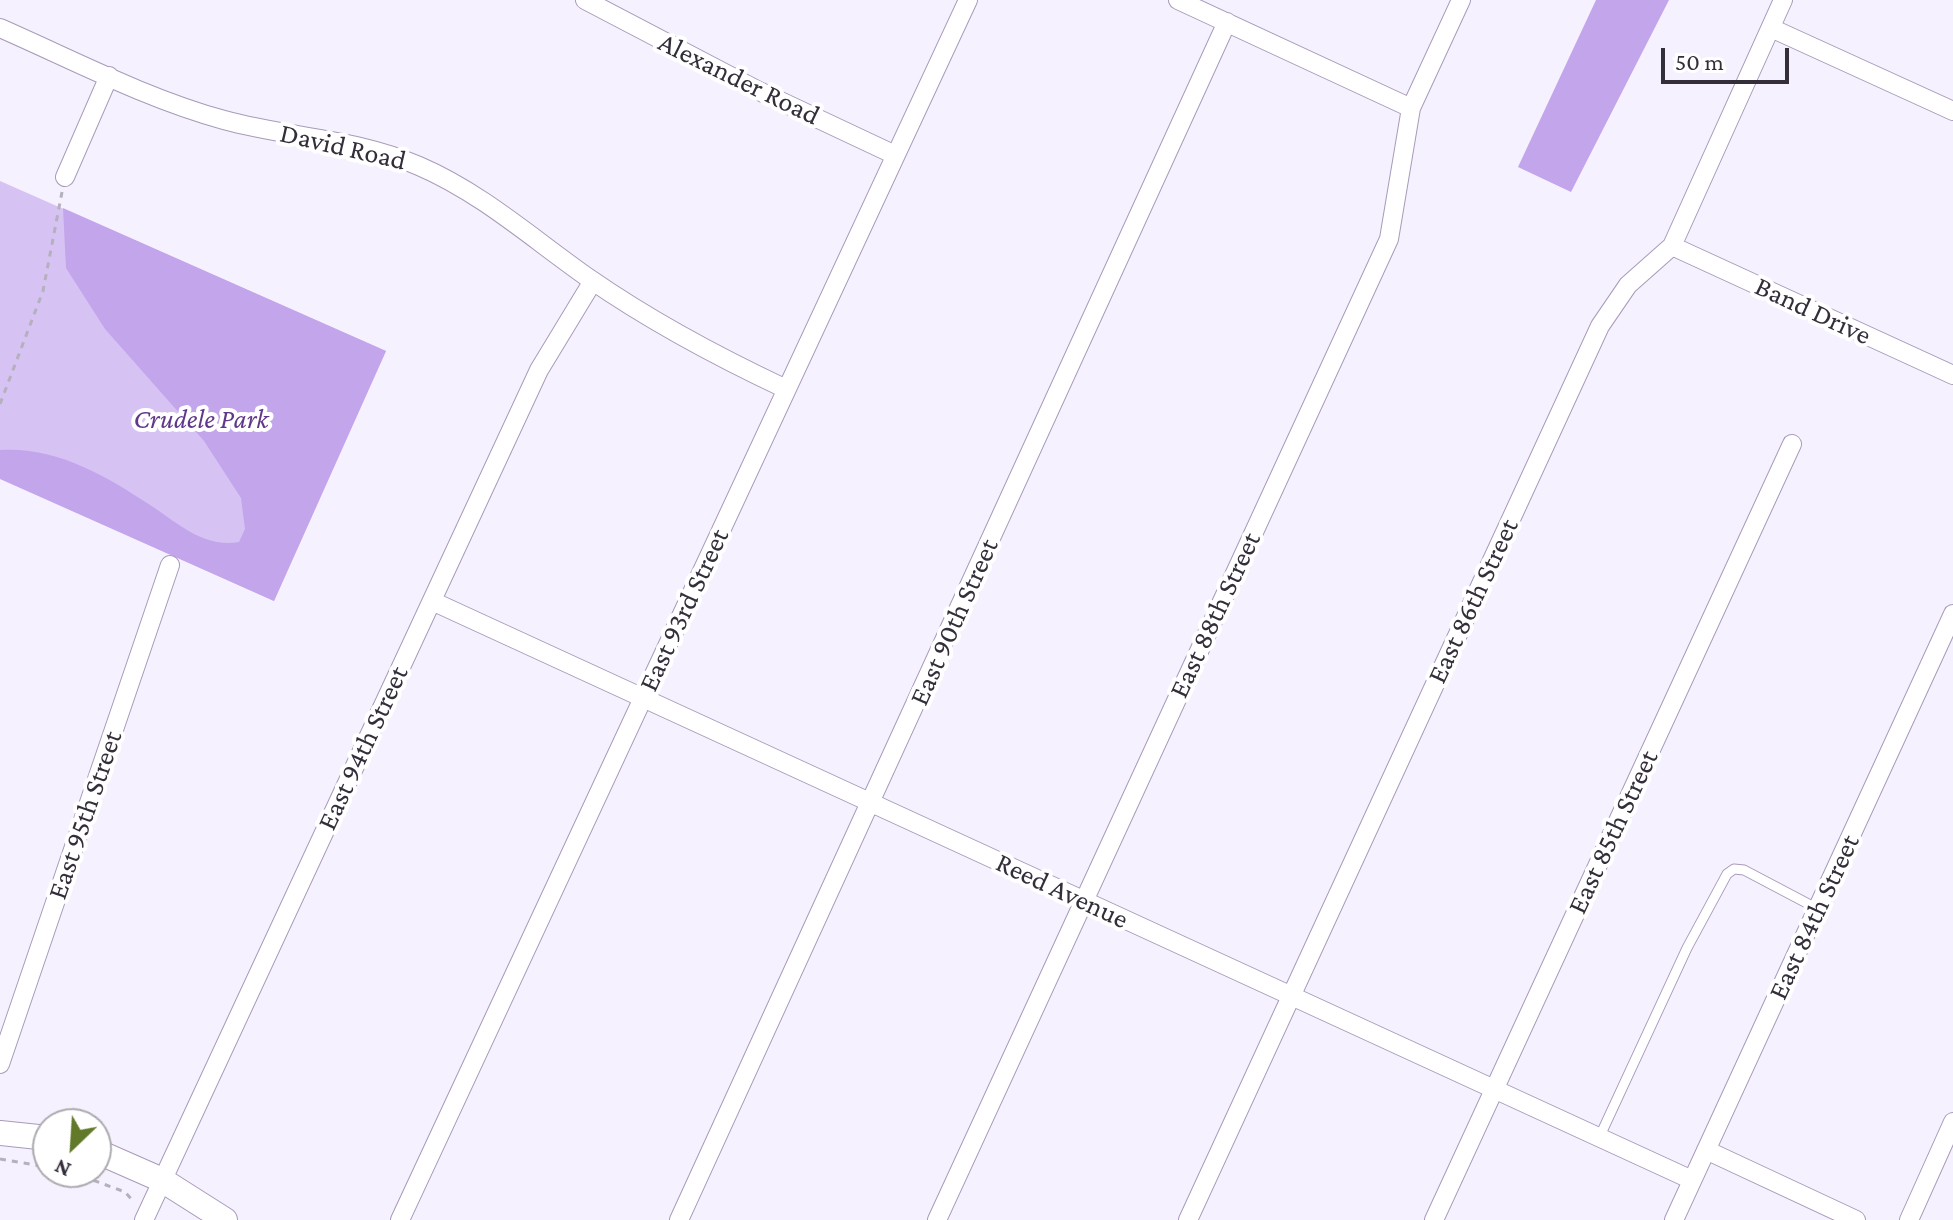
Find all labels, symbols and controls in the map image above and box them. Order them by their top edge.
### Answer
street label: Alexander Road [653,25,825,133]
scale bar [1665,32,1793,82]
text: 50 m [1675,48,1724,75]
street label: David Road [277,116,409,178]
street label: Band Drive [1750,270,1876,352]
park label: Crudele Park [133,402,269,436]
street label: East 86th Street [1420,513,1526,689]
street label: East 93rd Street [632,523,736,697]
street label: East 88th Street [1162,527,1268,703]
street label: East 90th Street [902,533,1006,711]
street label: East 94th Street [310,661,416,835]
street label: East 95th Street [40,726,130,904]
street label: East 85th Street [1560,745,1666,919]
street label: East 84th Street [1761,829,1867,1005]
street label: Reed Avenue [990,846,1134,936]
north arrow [32,1108,112,1188]
text: N [50,1154,75,1183]

